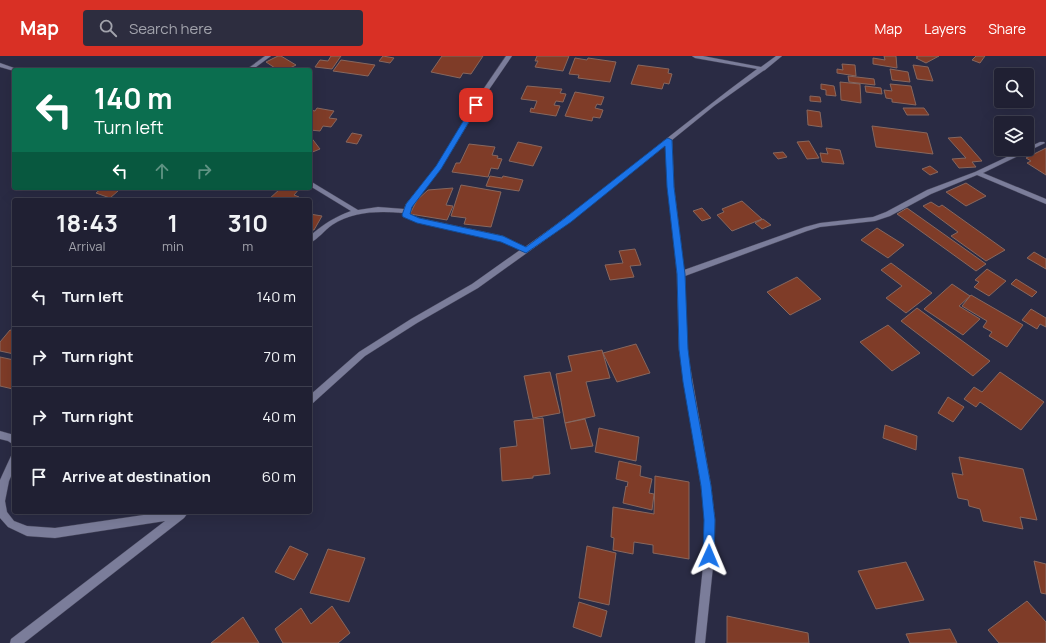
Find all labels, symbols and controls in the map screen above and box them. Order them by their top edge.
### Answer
search box [83,10,363,46]
text: Map [20,15,59,41]
icon: search [97,17,119,39]
text: Search here [129,18,212,39]
text: Map [874,19,902,38]
text: Layers [924,19,966,38]
text: Share [988,19,1026,38]
map controls [994,68,1034,156]
button: search [994,68,1034,108]
text: 140 m [94,79,173,117]
icon: left [28,84,80,136]
pin [459,88,493,122]
icon: arrive [465,94,487,116]
text: Turn left [94,115,164,139]
button: layers [994,116,1034,156]
icon: left [109,160,131,182]
icon: ahead [151,160,173,182]
icon: right [193,160,215,182]
text: 18:43 [56,206,118,239]
text: 1 [168,206,178,239]
text: 310 [228,206,268,239]
text: Arrival [68,237,106,255]
text: min [162,237,184,255]
text: m [242,237,253,255]
icon: left [28,286,50,308]
text: Turn left [62,286,124,307]
text: 140 m [256,286,296,307]
icon: right [28,346,50,368]
text: Turn right [62,346,133,367]
text: 70 m [264,346,296,367]
icon: right [28,406,50,428]
text: Turn right [62,406,133,427]
text: 40 m [262,406,296,427]
icon: arrive [28,466,50,488]
text: Arrive at destination [62,466,211,487]
text: 60 m [262,466,296,487]
position arrow [688,535,730,577]

